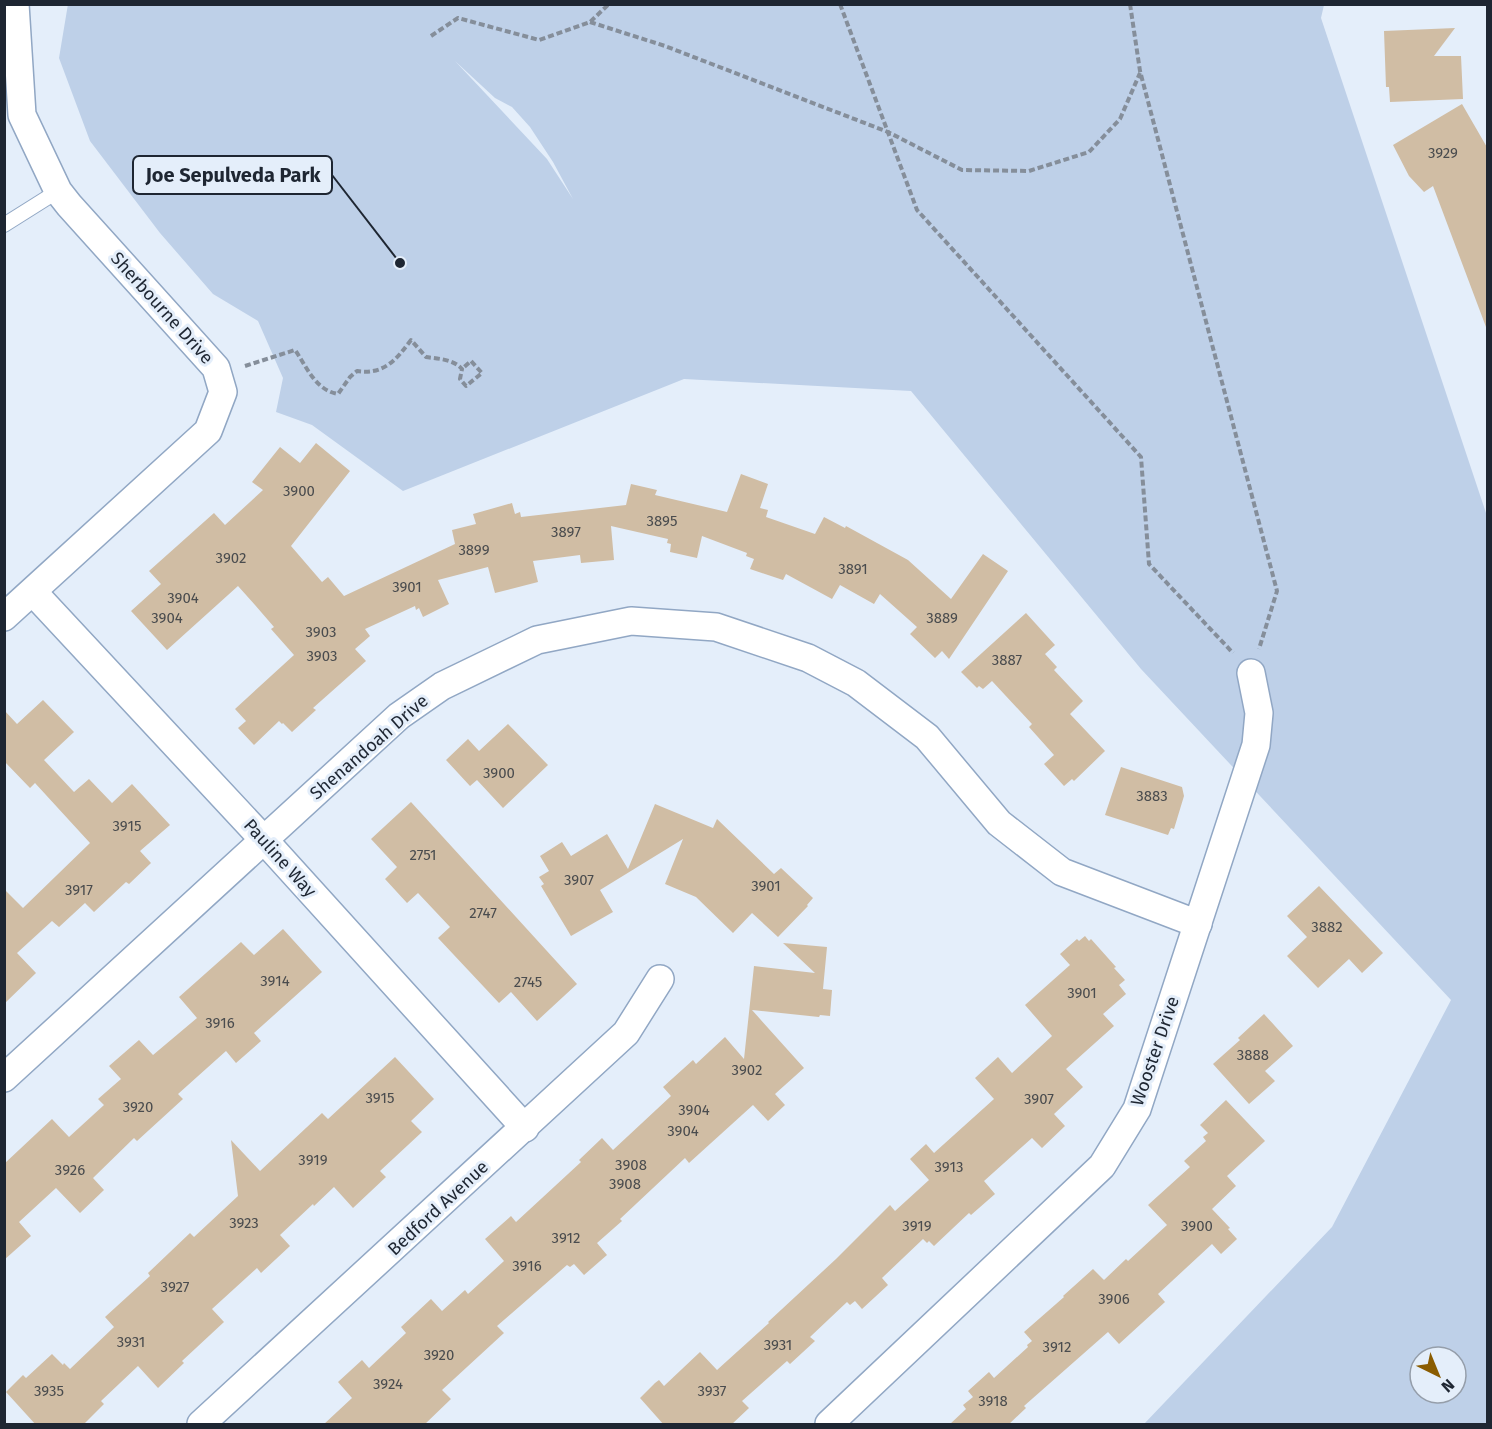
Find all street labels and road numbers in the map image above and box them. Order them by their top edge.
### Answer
street label: Sherbourne Drive [106,247,218,369]
street label: Shenandoah Drive [305,690,433,804]
street label: Pauline Way [239,814,321,902]
street label: Wooster Drive [1126,993,1184,1109]
street label: Bedford Avenue [383,1156,493,1260]

